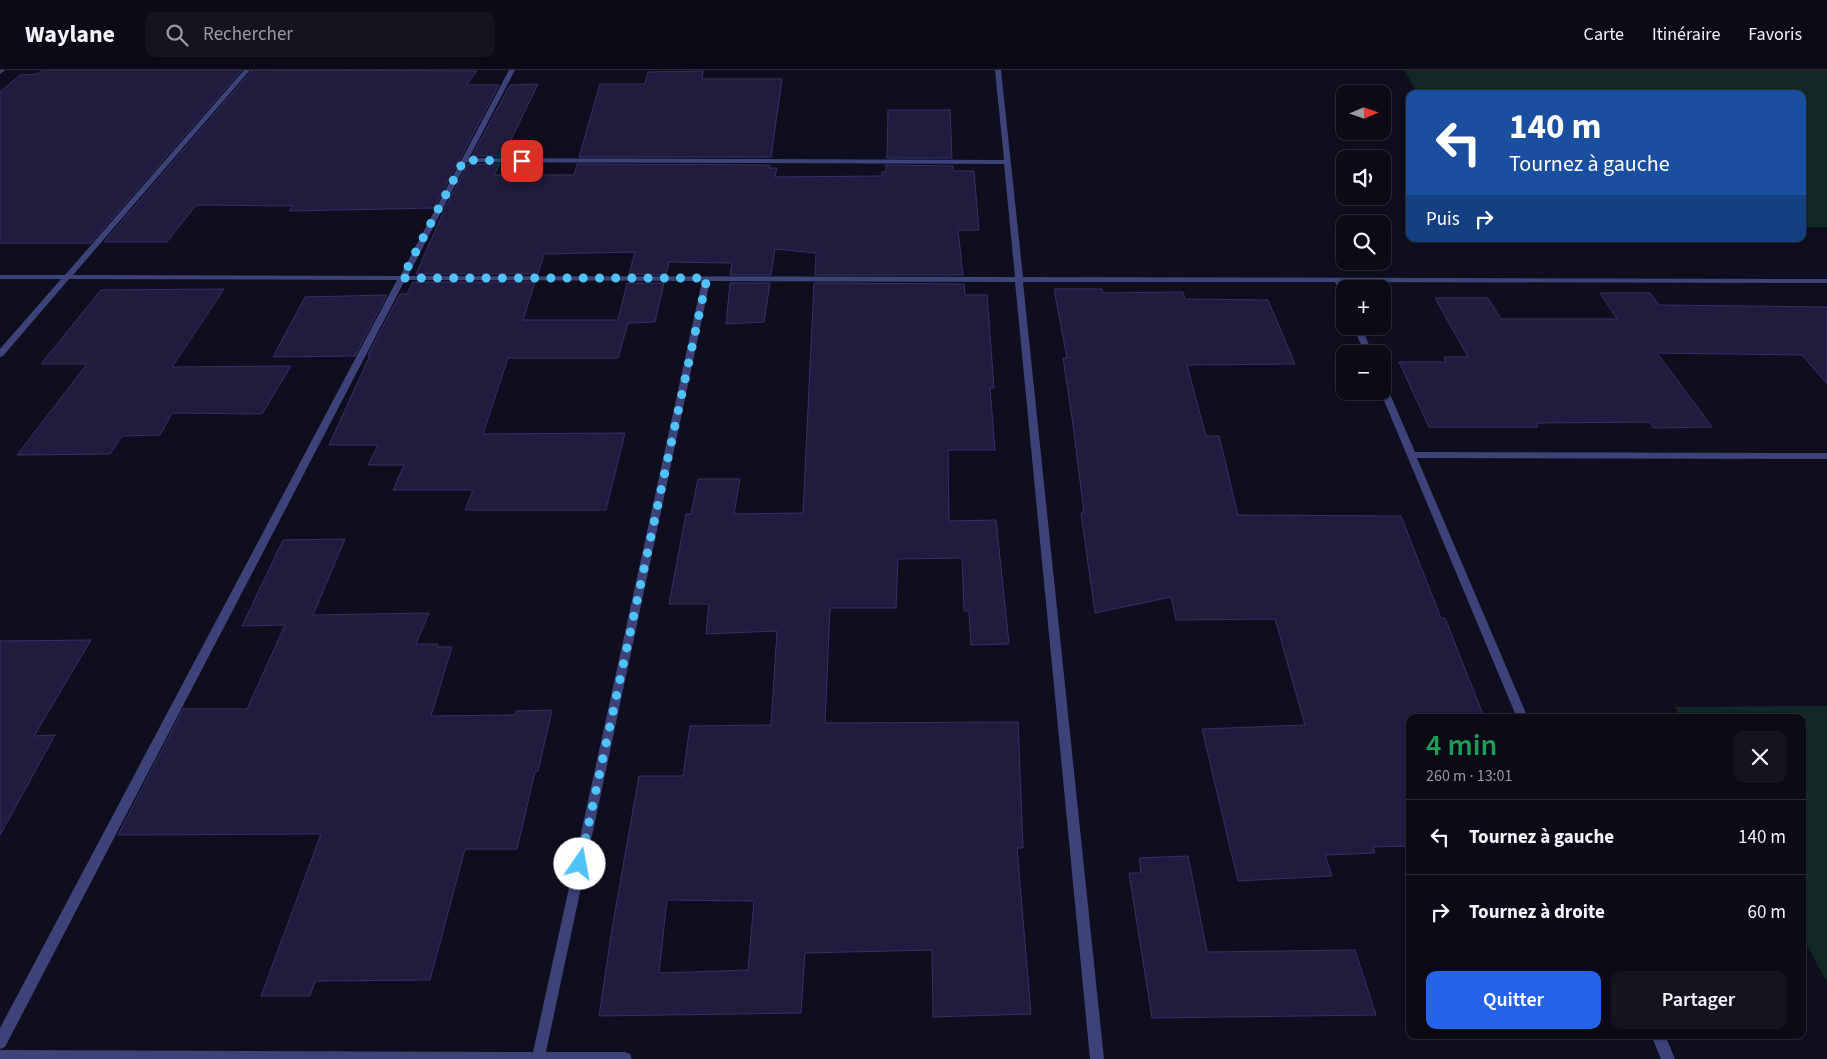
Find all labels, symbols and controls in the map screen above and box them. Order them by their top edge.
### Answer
search box [145,12,495,57]
text: Waylane [25,17,115,52]
icon: search [163,21,191,49]
text: Rechercher [203,21,293,48]
text: Carte [1584,22,1624,47]
text: Itinéraire [1652,22,1720,47]
text: Favoris [1748,22,1802,47]
north arrow [1336,85,1391,140]
map controls [1336,85,1391,400]
text: 140 m [1509,102,1601,152]
icon: left [1426,110,1491,175]
pin [501,140,543,182]
icon: arrive [508,147,536,175]
text: Tournez à gauche [1509,148,1670,180]
button: sound [1336,150,1391,205]
icon: right [1470,205,1498,233]
text: Puis [1426,206,1460,233]
button: search [1336,215,1391,270]
button: + [1336,280,1391,335]
button: − [1336,345,1391,400]
text: 4 min [1426,724,1497,767]
button: close [1734,731,1786,783]
text: 260 m · 13:01 [1426,765,1513,787]
icon: left [1426,823,1454,851]
text: Tournez à gauche [1469,824,1614,851]
text: 140 m [1738,824,1786,851]
position arrow [553,837,605,889]
icon: right [1426,898,1454,926]
text: Tournez à droite [1469,899,1605,926]
text: 60 m [1748,899,1786,926]
button: Quitter [1426,971,1601,1029]
button: Partager [1611,971,1786,1029]

